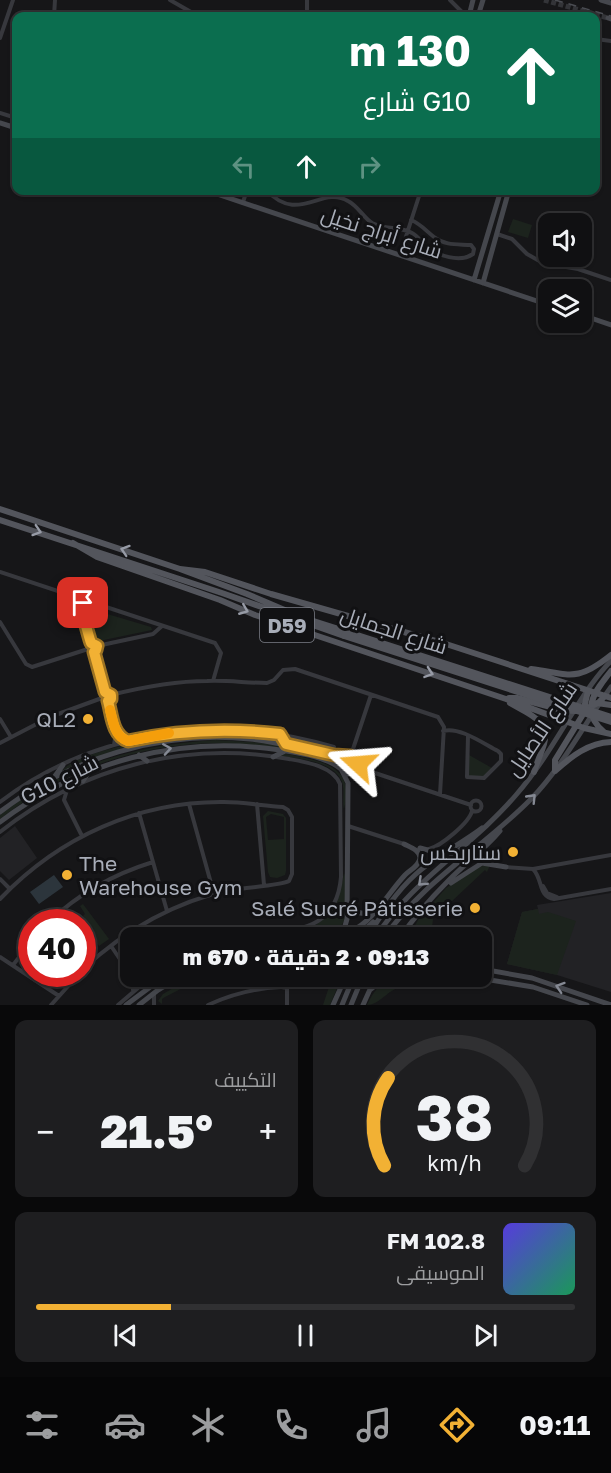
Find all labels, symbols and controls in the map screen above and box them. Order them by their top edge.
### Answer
text: 130 m [349,25,471,75]
icon: ahead [492,36,570,114]
text: G10 شارع [363,85,471,117]
icon: left [227,150,260,183]
icon: ahead [290,150,323,183]
icon: right [353,150,386,183]
street label: شارع أبراج نخيل [318,200,446,266]
map controls [538,213,592,333]
button: sound [538,213,592,267]
button: layers [538,279,592,333]
one-way arrow [31,524,42,536]
one-way arrow [120,545,131,558]
pin [57,577,108,628]
icon: arrive [66,586,99,619]
street label: شارع الجمايل [337,601,451,661]
one-way arrow [238,603,249,615]
road number: D59 [260,608,314,642]
one-way arrow [423,666,434,678]
street label: شارع الأصايل [500,677,584,782]
place label: QL2 [36,706,76,732]
marker: QL2 [81,712,95,726]
position arrow [326,732,390,796]
one-way arrow [163,744,172,756]
street label: G10 شارع [16,748,103,811]
one-way arrow [525,794,536,804]
place label: ستاربكس [420,839,501,866]
marker: ستاربكس [506,845,520,859]
place label: The Warehouse Gym [79,850,242,900]
marker: The Warehouse Gym [60,868,74,882]
one-way arrow [419,875,429,886]
place label: Salé Sucré Pâtisserie [251,895,463,921]
marker: Salé Sucré Pâtisserie [468,901,482,915]
speed limit sign: 40 [18,909,96,987]
text: 09:13 · 2 دقيقة · 670 m [183,943,429,970]
one-way arrow [555,981,566,994]
text: التكييف [214,1067,277,1091]
text: 38 [415,1079,493,1154]
text: 21.5° [100,1104,213,1158]
text: − [36,1112,54,1151]
text: + [259,1112,277,1151]
text: km/h [427,1150,482,1176]
text: 102.8 FM [387,1227,485,1254]
text: الموسيقى [396,1260,485,1284]
icon: previous [109,1319,142,1352]
icon: pause [289,1319,322,1352]
icon: next [469,1319,502,1352]
icon: filters [21,1404,63,1446]
icon: car [104,1404,146,1446]
icon: climate [187,1404,229,1446]
icon: phone [270,1404,312,1446]
icon: music [353,1404,395,1446]
icon: directions [436,1404,478,1446]
text: 09:11 [519,1409,590,1441]

